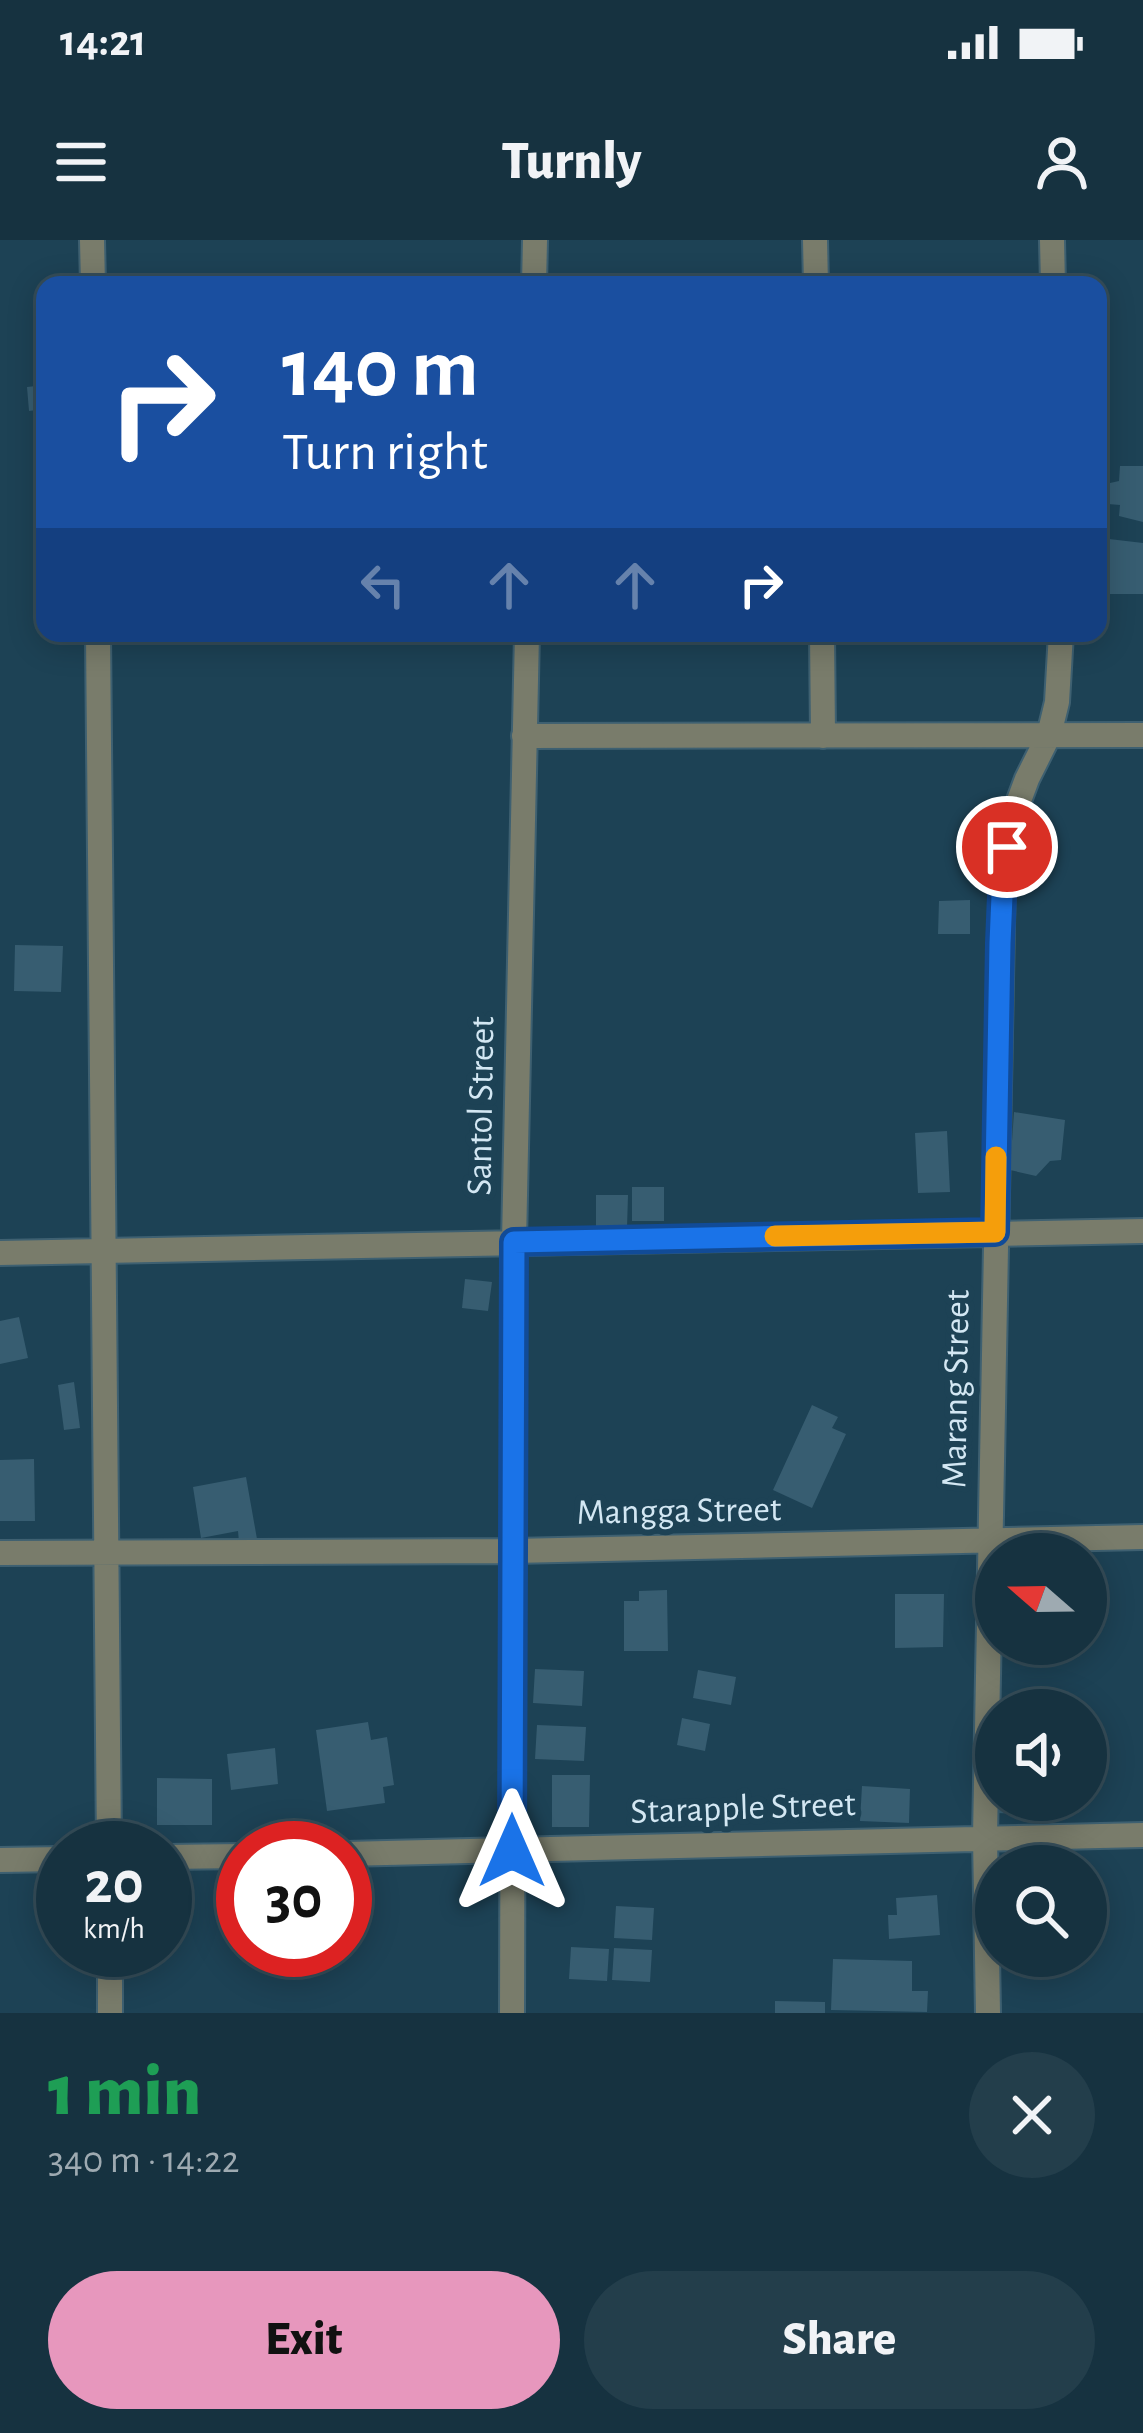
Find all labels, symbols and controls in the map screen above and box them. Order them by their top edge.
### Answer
text: 14:21 [60,19,147,64]
icon: menu [48,129,114,195]
icon: person [1029,129,1095,195]
text: Turnly [501,135,642,189]
icon: right [84,324,240,480]
text: 140 m [282,328,479,412]
text: Turn right [282,426,488,480]
icon: left [350,552,416,618]
icon: ahead [476,552,542,618]
icon: ahead [602,552,668,618]
icon: right [728,552,794,618]
pin [956,796,1058,898]
icon: arrive [974,814,1040,880]
street label: Santol Street [461,1016,501,1196]
street label: Marang Street [936,1289,976,1489]
street label: Mangga Street [576,1491,782,1531]
north arrow [975,1533,1107,1665]
map controls [975,1533,1107,1977]
button: sound [975,1689,1107,1821]
street label: Starapple Street [630,1786,857,1830]
position arrow [449,1788,575,1914]
speed limit sign: 30 [216,1821,372,1977]
button: search [975,1845,1107,1977]
text: 20 [84,1854,144,1914]
text: km/h [83,1914,145,1944]
button: close [969,2052,1095,2178]
text: 1 min [48,2056,201,2128]
text: 340 m · 14:22 [48,2141,239,2180]
button: Exit [48,2271,560,2409]
button: Share [584,2271,1095,2409]

